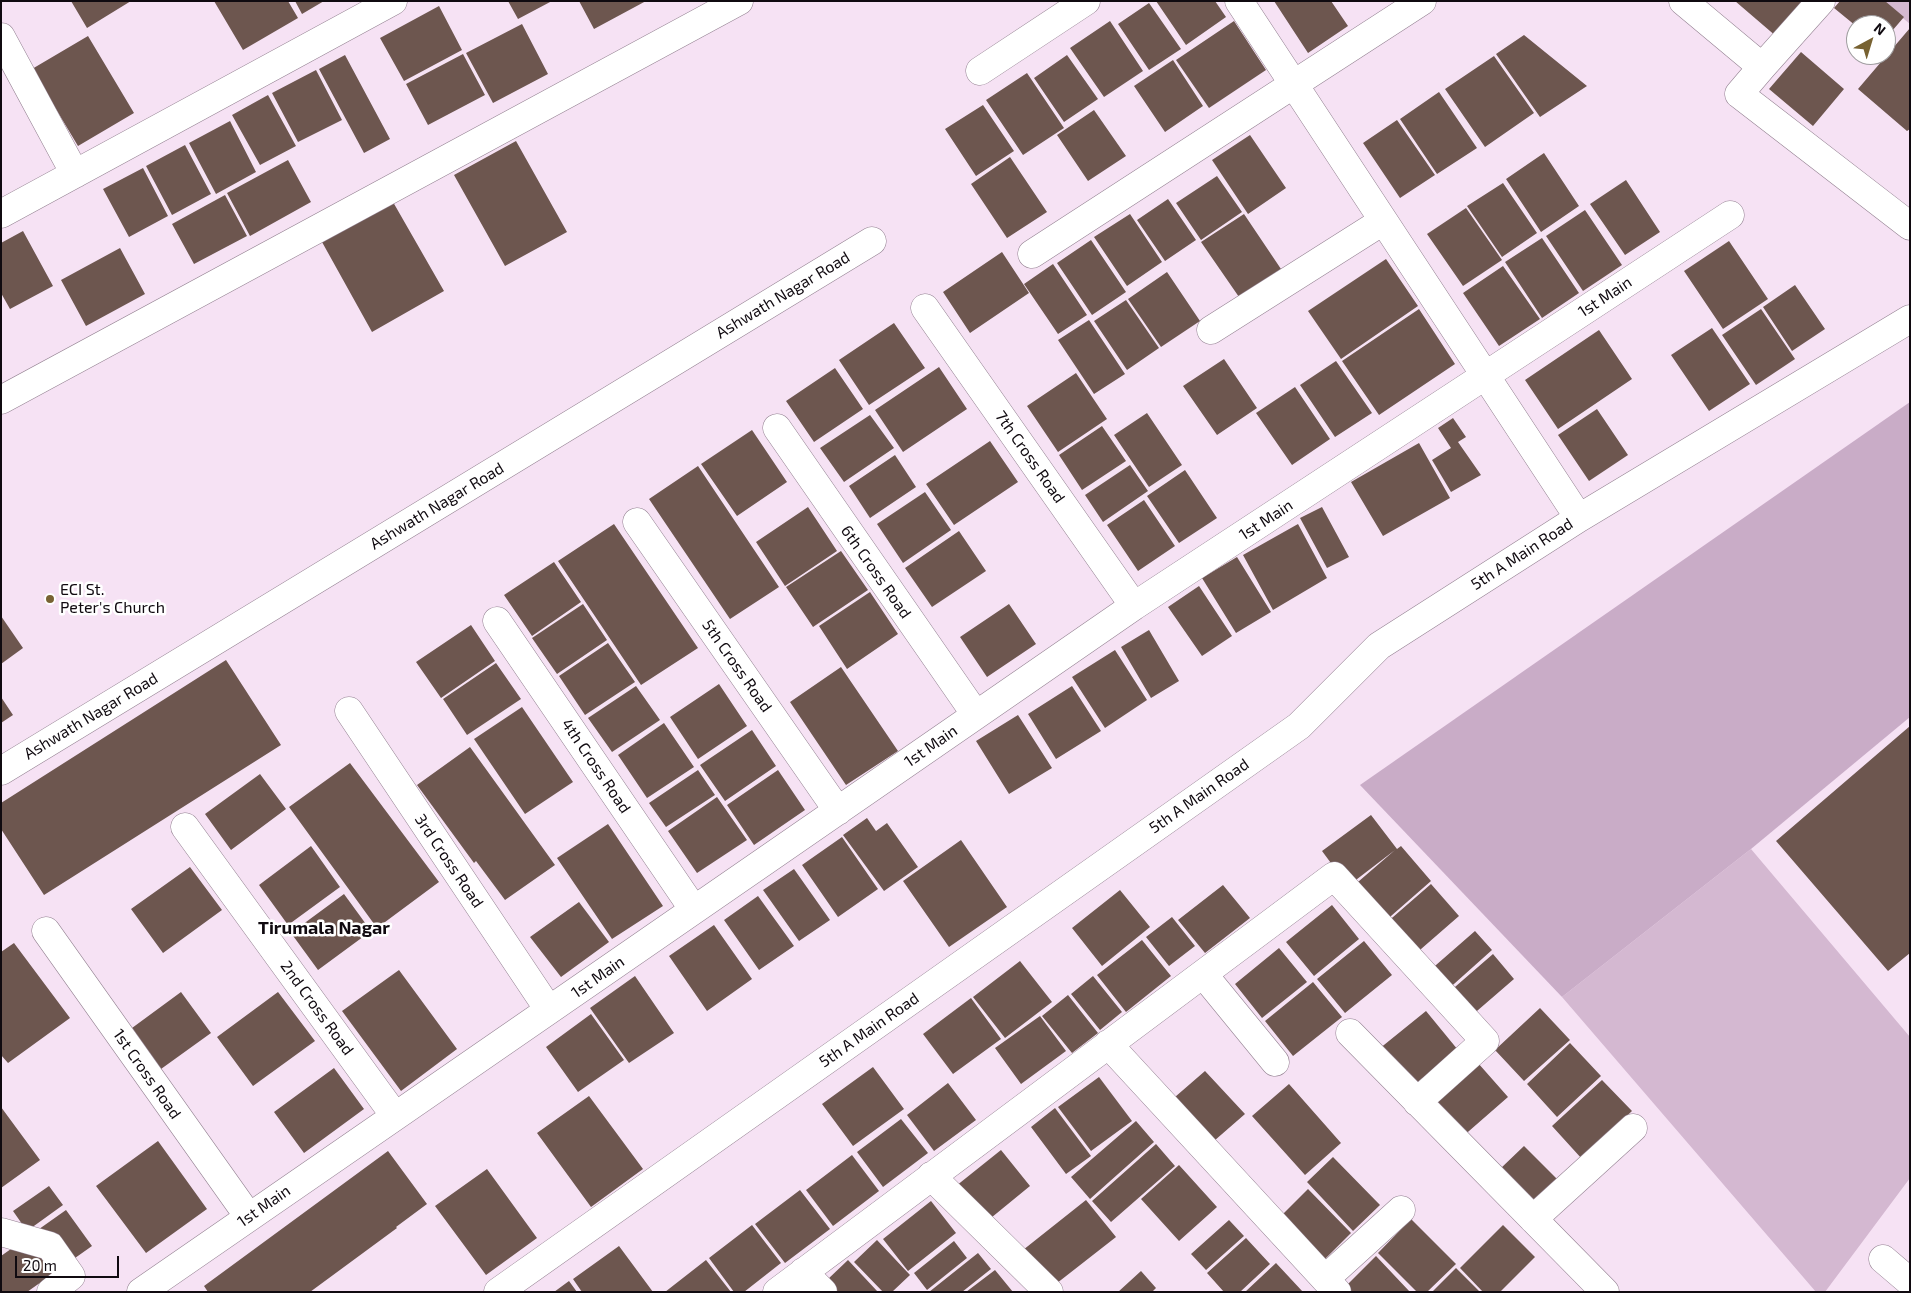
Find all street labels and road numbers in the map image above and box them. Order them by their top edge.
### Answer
street label: Ashwath Nagar Road [713,247,853,343]
street label: 1st Main [1575,273,1635,321]
street label: 7th Cross Road [991,407,1069,507]
street label: Ashwath Nagar Road [367,458,507,554]
street label: 1st Main [1236,496,1296,544]
street label: 5th A Main Road [1467,514,1577,594]
street label: 6th Cross Road [837,522,915,622]
street label: 5th Cross Road [698,616,776,716]
street label: Ashwath Nagar Road [21,668,161,764]
street label: 4th Cross Road [557,715,635,817]
street label: 1st Main [901,721,961,771]
street label: 5th A Main Road [1145,754,1253,838]
street label: 3rd Cross Road [411,810,487,912]
street label: 1st Main [568,952,628,1002]
street label: 2nd Cross Road [276,957,358,1059]
street label: 5th A Main Road [815,988,923,1072]
street label: 1st Cross Road [109,1025,185,1123]
street label: 1st Main [234,1181,294,1231]

